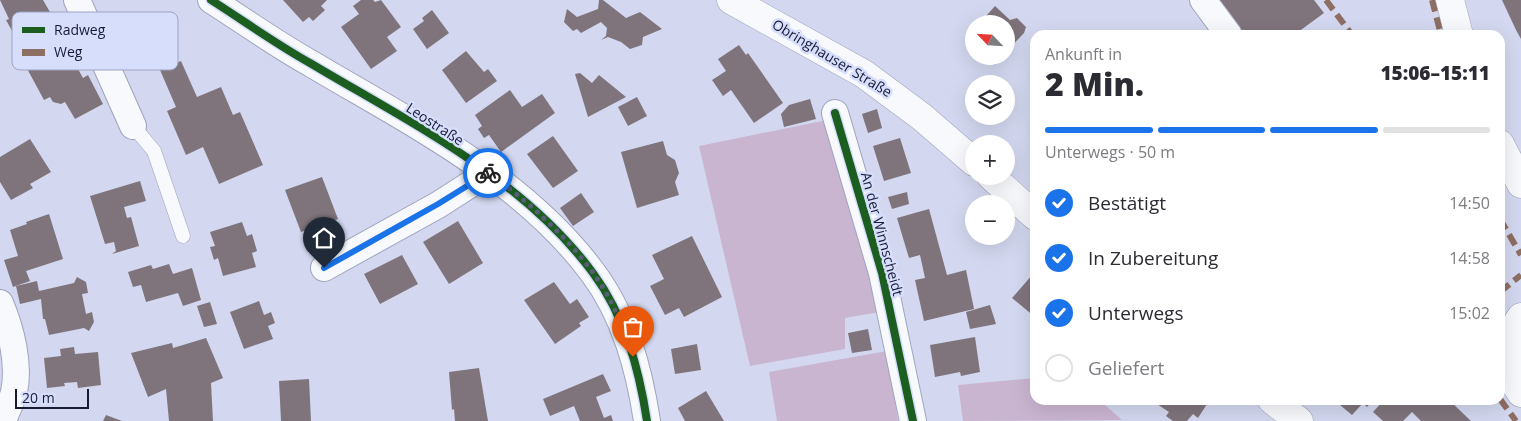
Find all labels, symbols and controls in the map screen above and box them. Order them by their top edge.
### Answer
legend [12,12,178,70]
street label: Obringhauser Straße [769,14,896,101]
north arrow [965,15,1015,65]
map controls [965,15,1015,245]
text: Radweg [54,20,106,39]
text: Weg [54,42,83,61]
text: Ankunft in [1045,43,1122,65]
text: 15:06–15:11 [1380,60,1490,86]
text: 2 Min. [1045,62,1144,105]
button: layers [965,75,1015,125]
street label: Leostraße [403,98,468,149]
button: + [965,135,1015,185]
text: Unterwegs · 50 m [1045,141,1175,163]
courier [463,148,513,198]
icon: bike [474,159,502,187]
street label: An der Winnscheidt [857,170,908,298]
icon: check [1045,189,1073,217]
text: Bestätigt [1088,190,1166,216]
text: 14:50 [1449,192,1490,214]
button: − [965,195,1015,245]
pin [303,217,345,268]
icon: home [310,224,338,252]
icon: check [1045,244,1073,272]
text: In Zubereitung [1088,245,1218,271]
text: 14:58 [1449,247,1490,269]
icon: check [1045,299,1073,327]
text: Unterwegs [1088,300,1183,326]
text: 15:02 [1449,302,1490,324]
pin [612,306,654,357]
icon: bag [619,313,647,341]
text: Geliefert [1088,355,1164,381]
scale bar [15,386,89,409]
text: 20 m [22,388,55,407]

